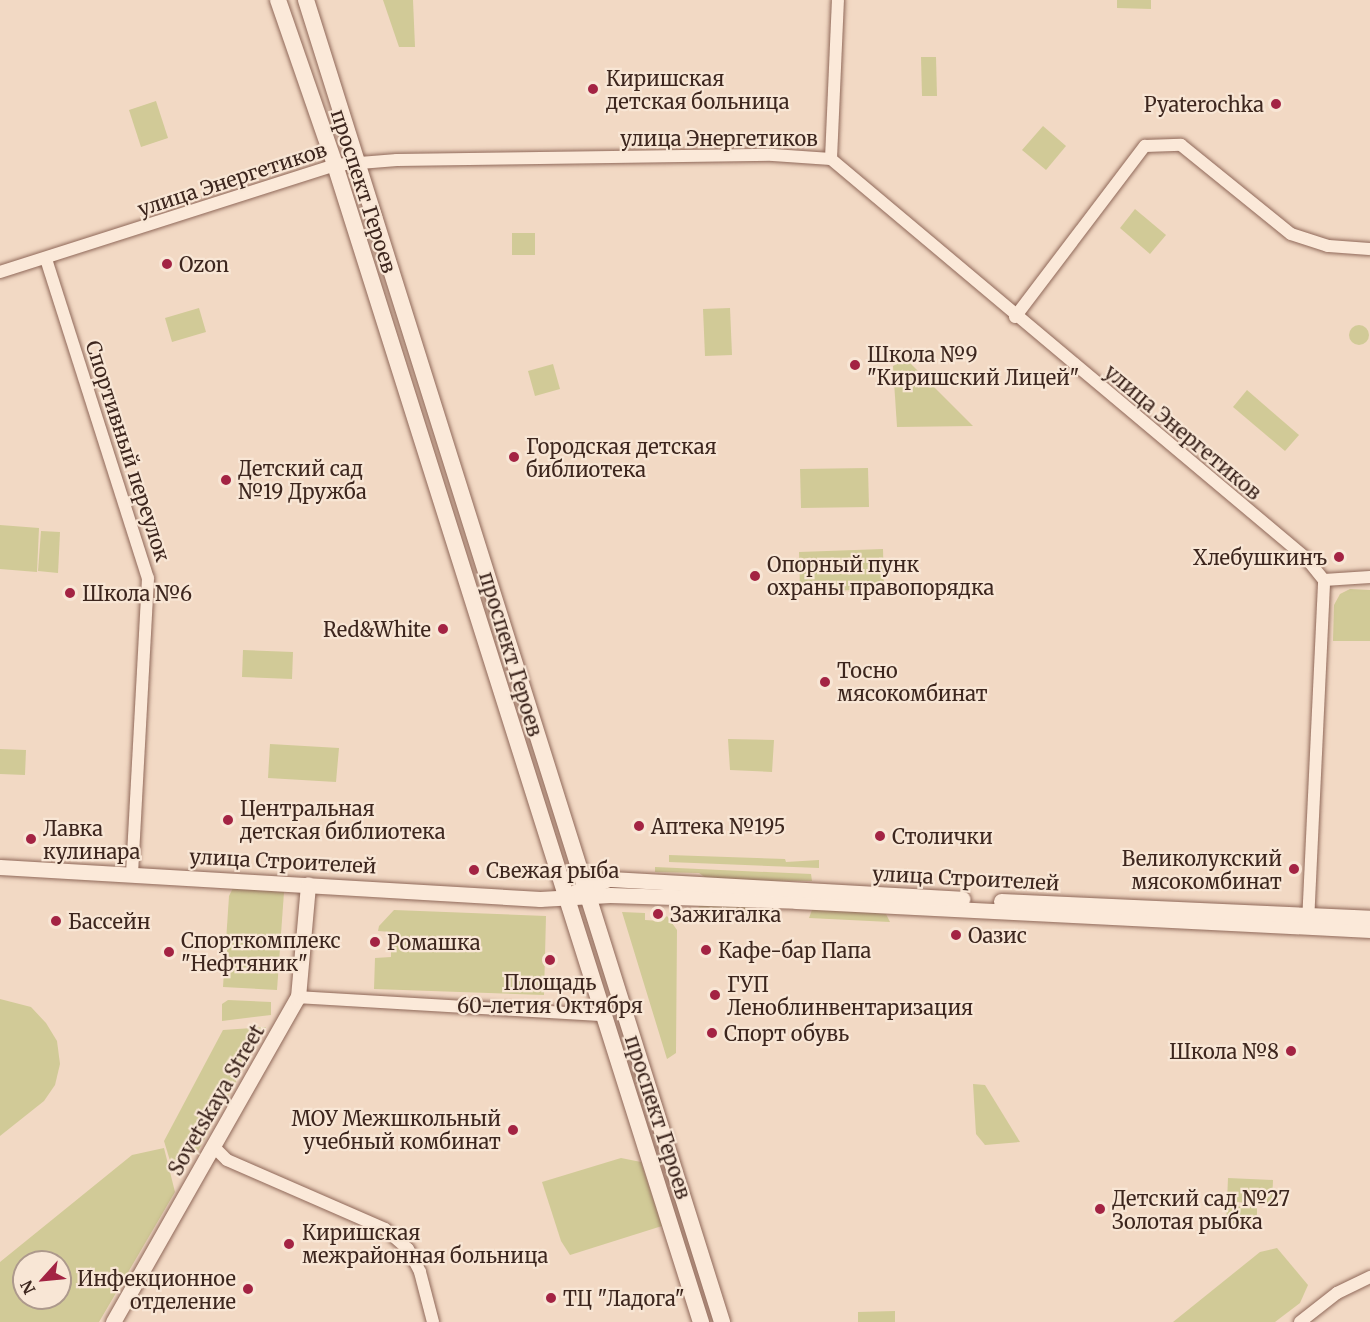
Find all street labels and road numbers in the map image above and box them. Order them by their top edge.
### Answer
street label: проспект Героев [326,106,402,276]
street label: улица Энергетиков [620,126,818,150]
street label: улица Энергетиков [134,137,330,221]
street label: Спортивный переулок [81,337,175,565]
street label: улица Энергетиков [1100,359,1266,505]
street label: проспект Героев [475,569,547,739]
street label: улица Строителей [189,844,377,878]
street label: улица Строителей [872,861,1060,895]
street label: Sovetskaya Street [163,1020,269,1180]
street label: проспект Героев [620,1032,696,1202]

